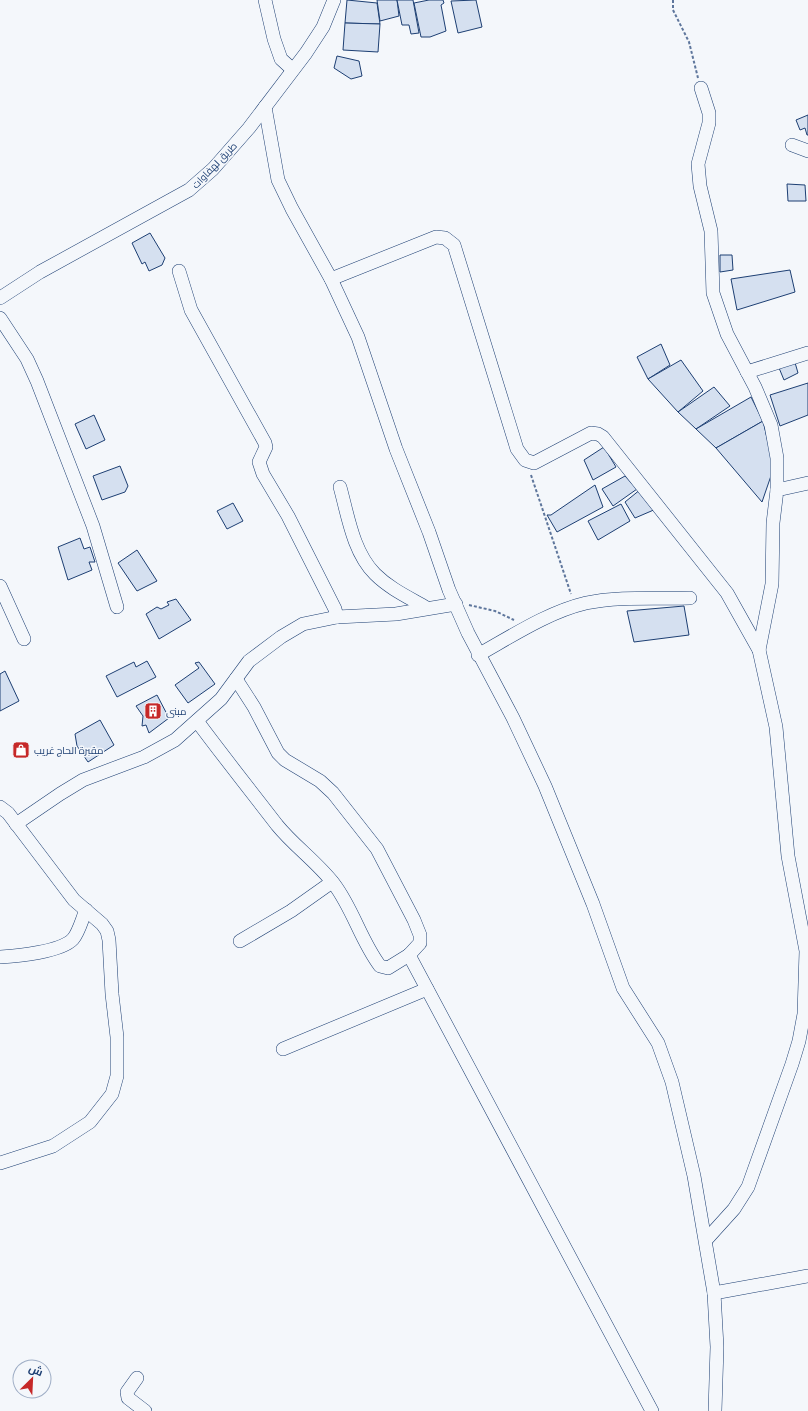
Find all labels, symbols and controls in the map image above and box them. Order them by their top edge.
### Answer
street label: طريق لهفاوات [189,139,240,191]
building icon: مبنى [143,701,163,721]
place label: مبنى [166,705,186,718]
shop icon: مقبرة الحاج غريب [11,740,31,760]
place label: مقبرة الحاج غريب [34,744,103,757]
north arrow [12,1359,52,1399]
text: ش [27,1361,45,1379]

